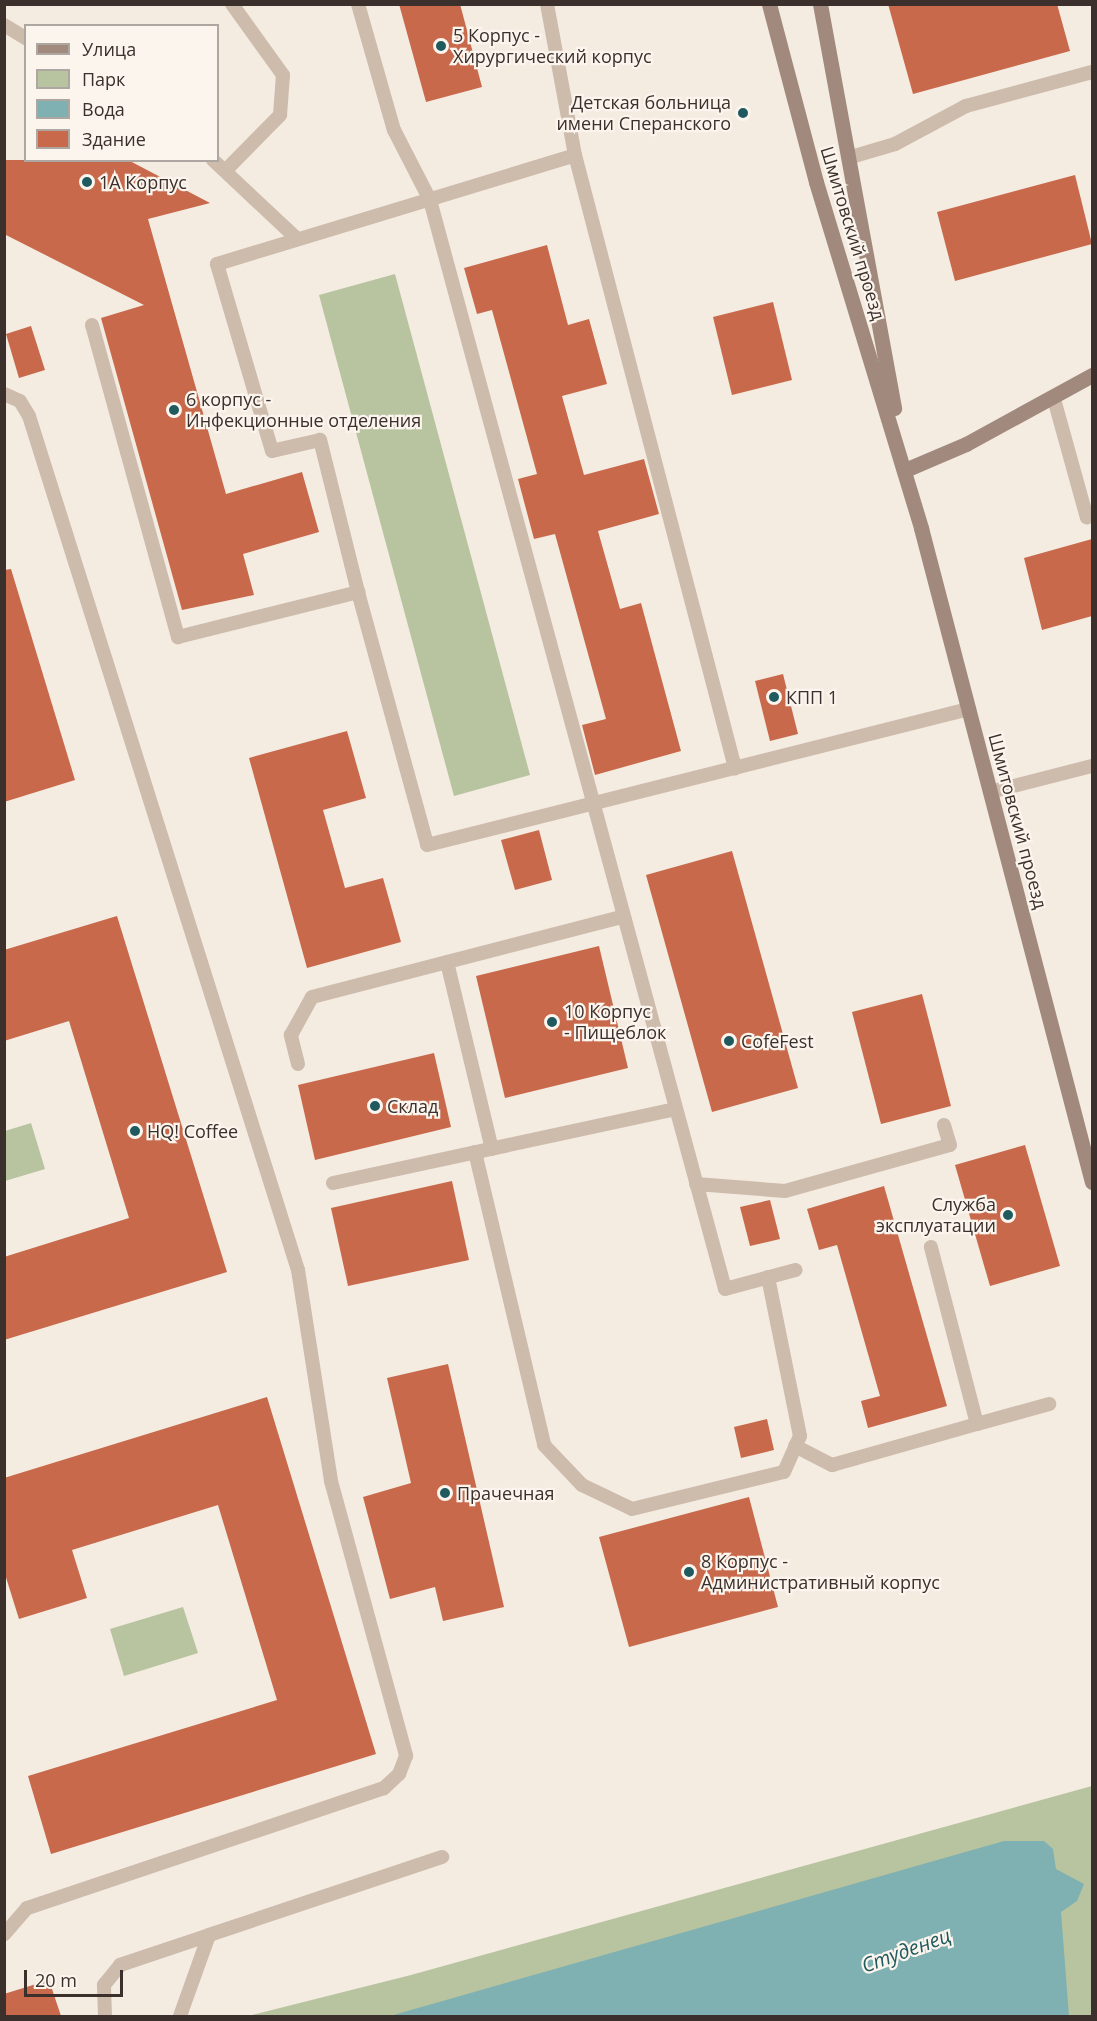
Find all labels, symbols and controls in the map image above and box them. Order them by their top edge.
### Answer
legend [24,24,219,162]
place label: 5 Корпус - Хирургический корпус [453,25,652,68]
text: Улица [82,37,136,61]
marker: 5 Корпус - Хирургический корпус [434,39,448,53]
text: Парк [82,67,125,91]
place label: Детская больница имени Сперанского [556,92,731,134]
text: Вода [82,97,125,121]
marker: Детская больница имени Сперанского [736,106,750,120]
text: Здание [82,127,146,151]
street label: Шмитовский проезд [816,144,890,322]
place label: 1А Корпус [99,171,187,193]
marker: 1А Корпус [80,175,94,189]
place label: 6 корпус - Инфекционные отделения [186,389,421,432]
marker: 6 корпус - Инфекционные отделения [167,403,181,417]
place label: КПП 1 [786,686,838,708]
marker: КПП 1 [767,690,781,704]
street label: Шмитовский проезд [984,731,1052,911]
place label: 10 Корпус - Пищеблок [564,1001,666,1044]
marker: 10 Корпус - Пищеблок [545,1015,559,1029]
place label: CofeFest [741,1030,814,1052]
marker: CofeFest [722,1034,736,1048]
place label: Склад [387,1095,438,1117]
marker: Склад [368,1099,382,1113]
place label: HQ! Coffee [147,1120,238,1142]
marker: HQ! Coffee [128,1124,142,1138]
place label: Служба эксплуатации [876,1194,996,1236]
marker: Служба эксплуатации [1001,1208,1015,1222]
place label: Прачечная [457,1482,554,1504]
marker: Прачечная [438,1486,452,1500]
place label: 8 Корпус - Административный корпус [701,1551,940,1594]
marker: 8 Корпус - Административный корпус [682,1565,696,1579]
water label: Студенец [858,1923,954,1977]
scale bar [27,1958,126,1996]
text: 20 m [35,1968,77,1992]

